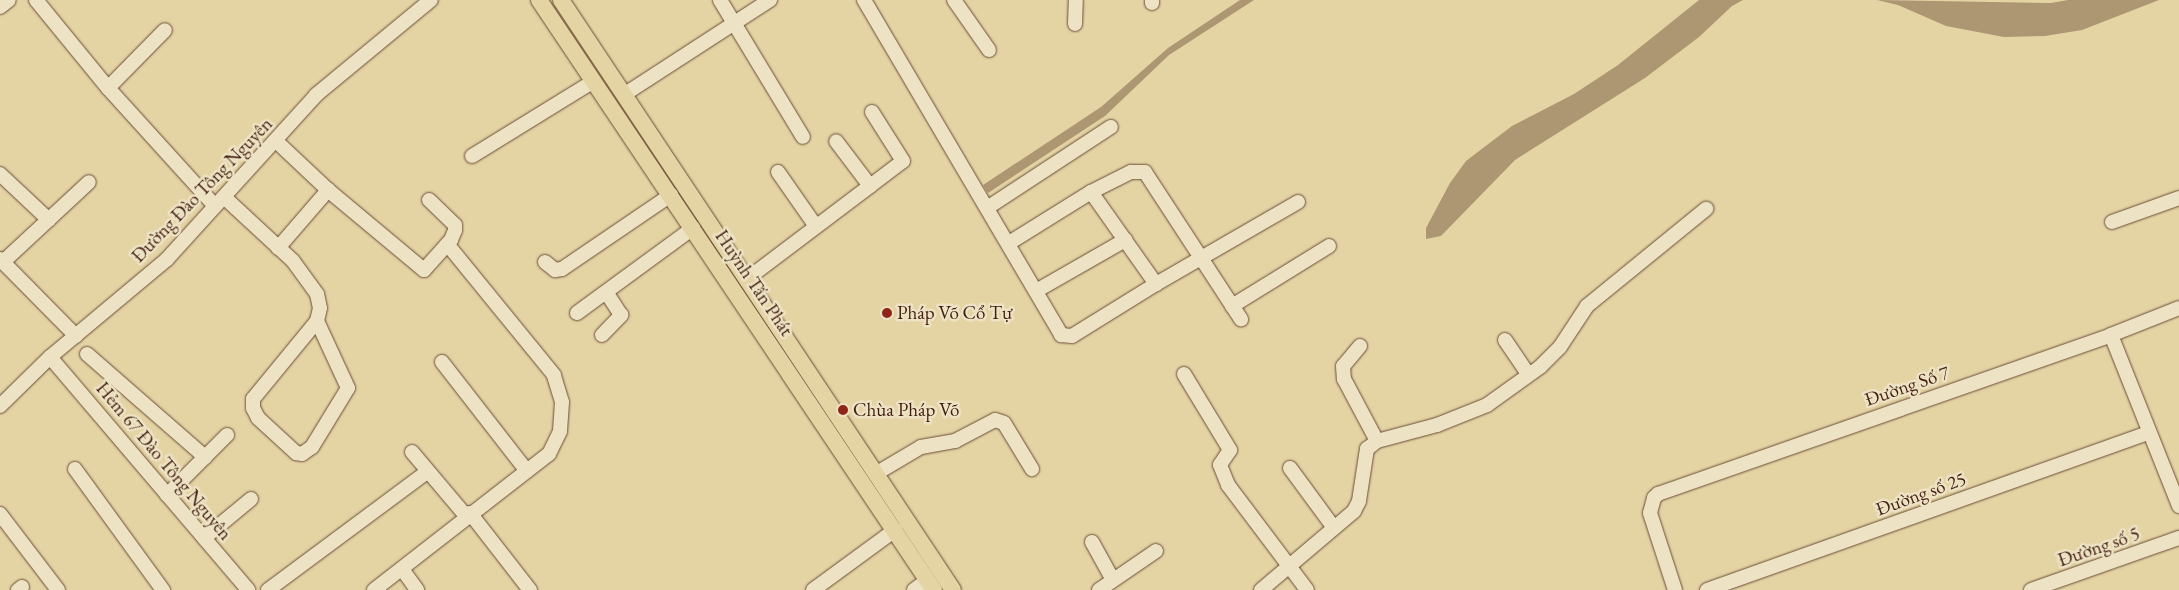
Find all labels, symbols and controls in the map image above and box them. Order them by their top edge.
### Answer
street label: Đường Đào Tông Nguyên [127,113,277,267]
street label: Huỳnh Tấn Phát [710,226,798,340]
place label: Pháp Võ Cổ Tự [897,302,1013,324]
marker: Pháp Võ Cổ Tự [881,307,893,319]
street label: Đường Số 7 [1862,361,1952,411]
street label: Hẻm 67 Đào Tông Nguyên [91,377,237,545]
place label: Chùa Pháp Võ [853,399,959,421]
marker: Chùa Pháp Võ [837,404,849,416]
street label: Đường số 25 [1873,467,1969,521]
street label: Đường số 5 [2055,522,2143,572]

